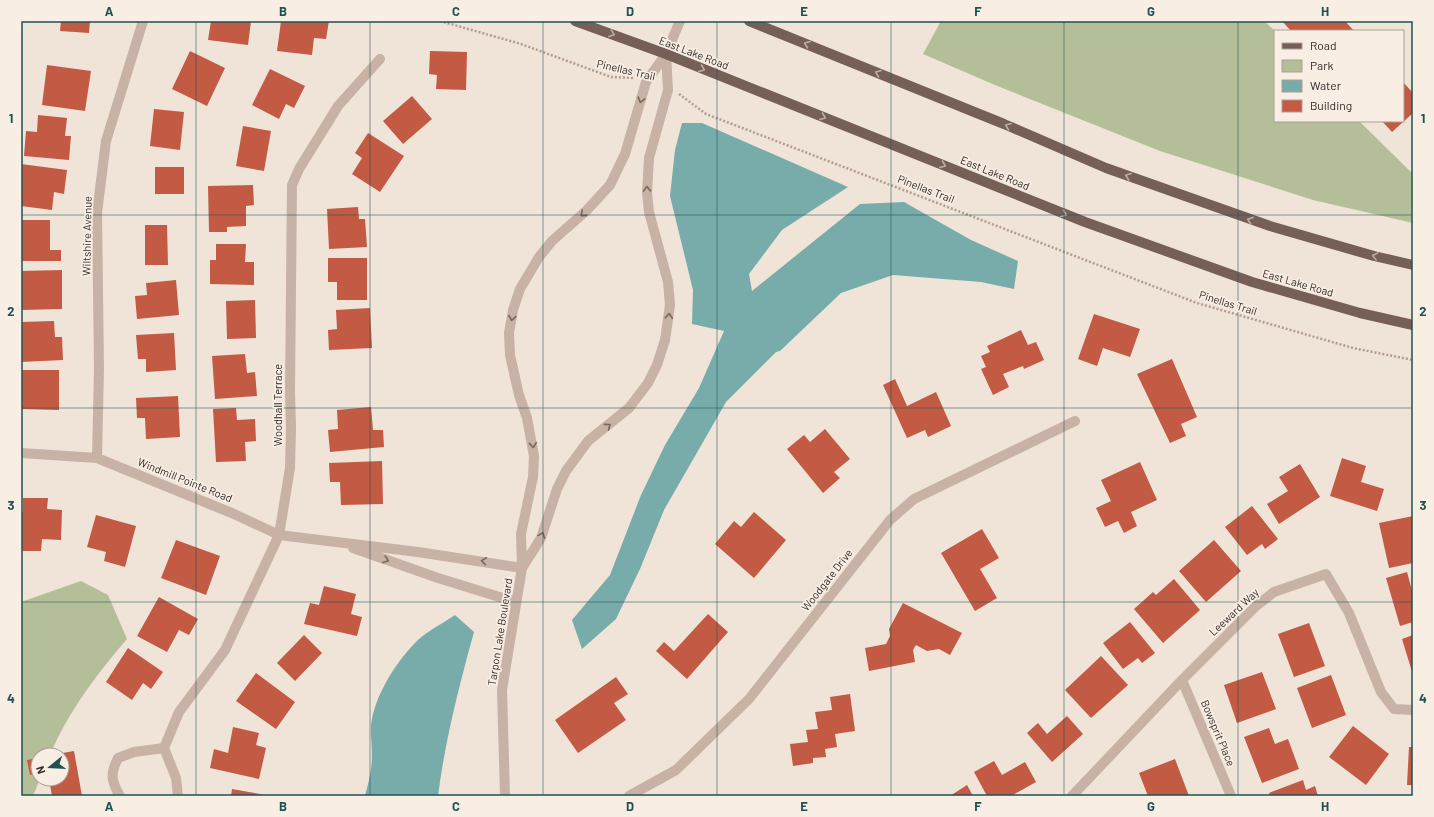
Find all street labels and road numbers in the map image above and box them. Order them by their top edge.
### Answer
street label: East Lake Road [658,33,731,72]
street label: Pinellas Trail [596,56,657,83]
street label: East Lake Road [959,153,1032,192]
street label: Pinellas Trail [896,172,956,205]
street label: Wiltshire Avenue [79,196,94,276]
street label: East Lake Road [1261,266,1335,299]
street label: Pinellas Trail [1198,288,1259,317]
street label: Woodhall Terrace [271,364,284,446]
street label: Windmill Pointe Road [136,455,234,504]
street label: Woodgate Drive [798,546,855,613]
street label: Tarpon Lake Boulevard [485,577,514,687]
street label: Leeward Way [1206,585,1261,638]
street label: Bowsprit Place [1199,698,1238,768]

